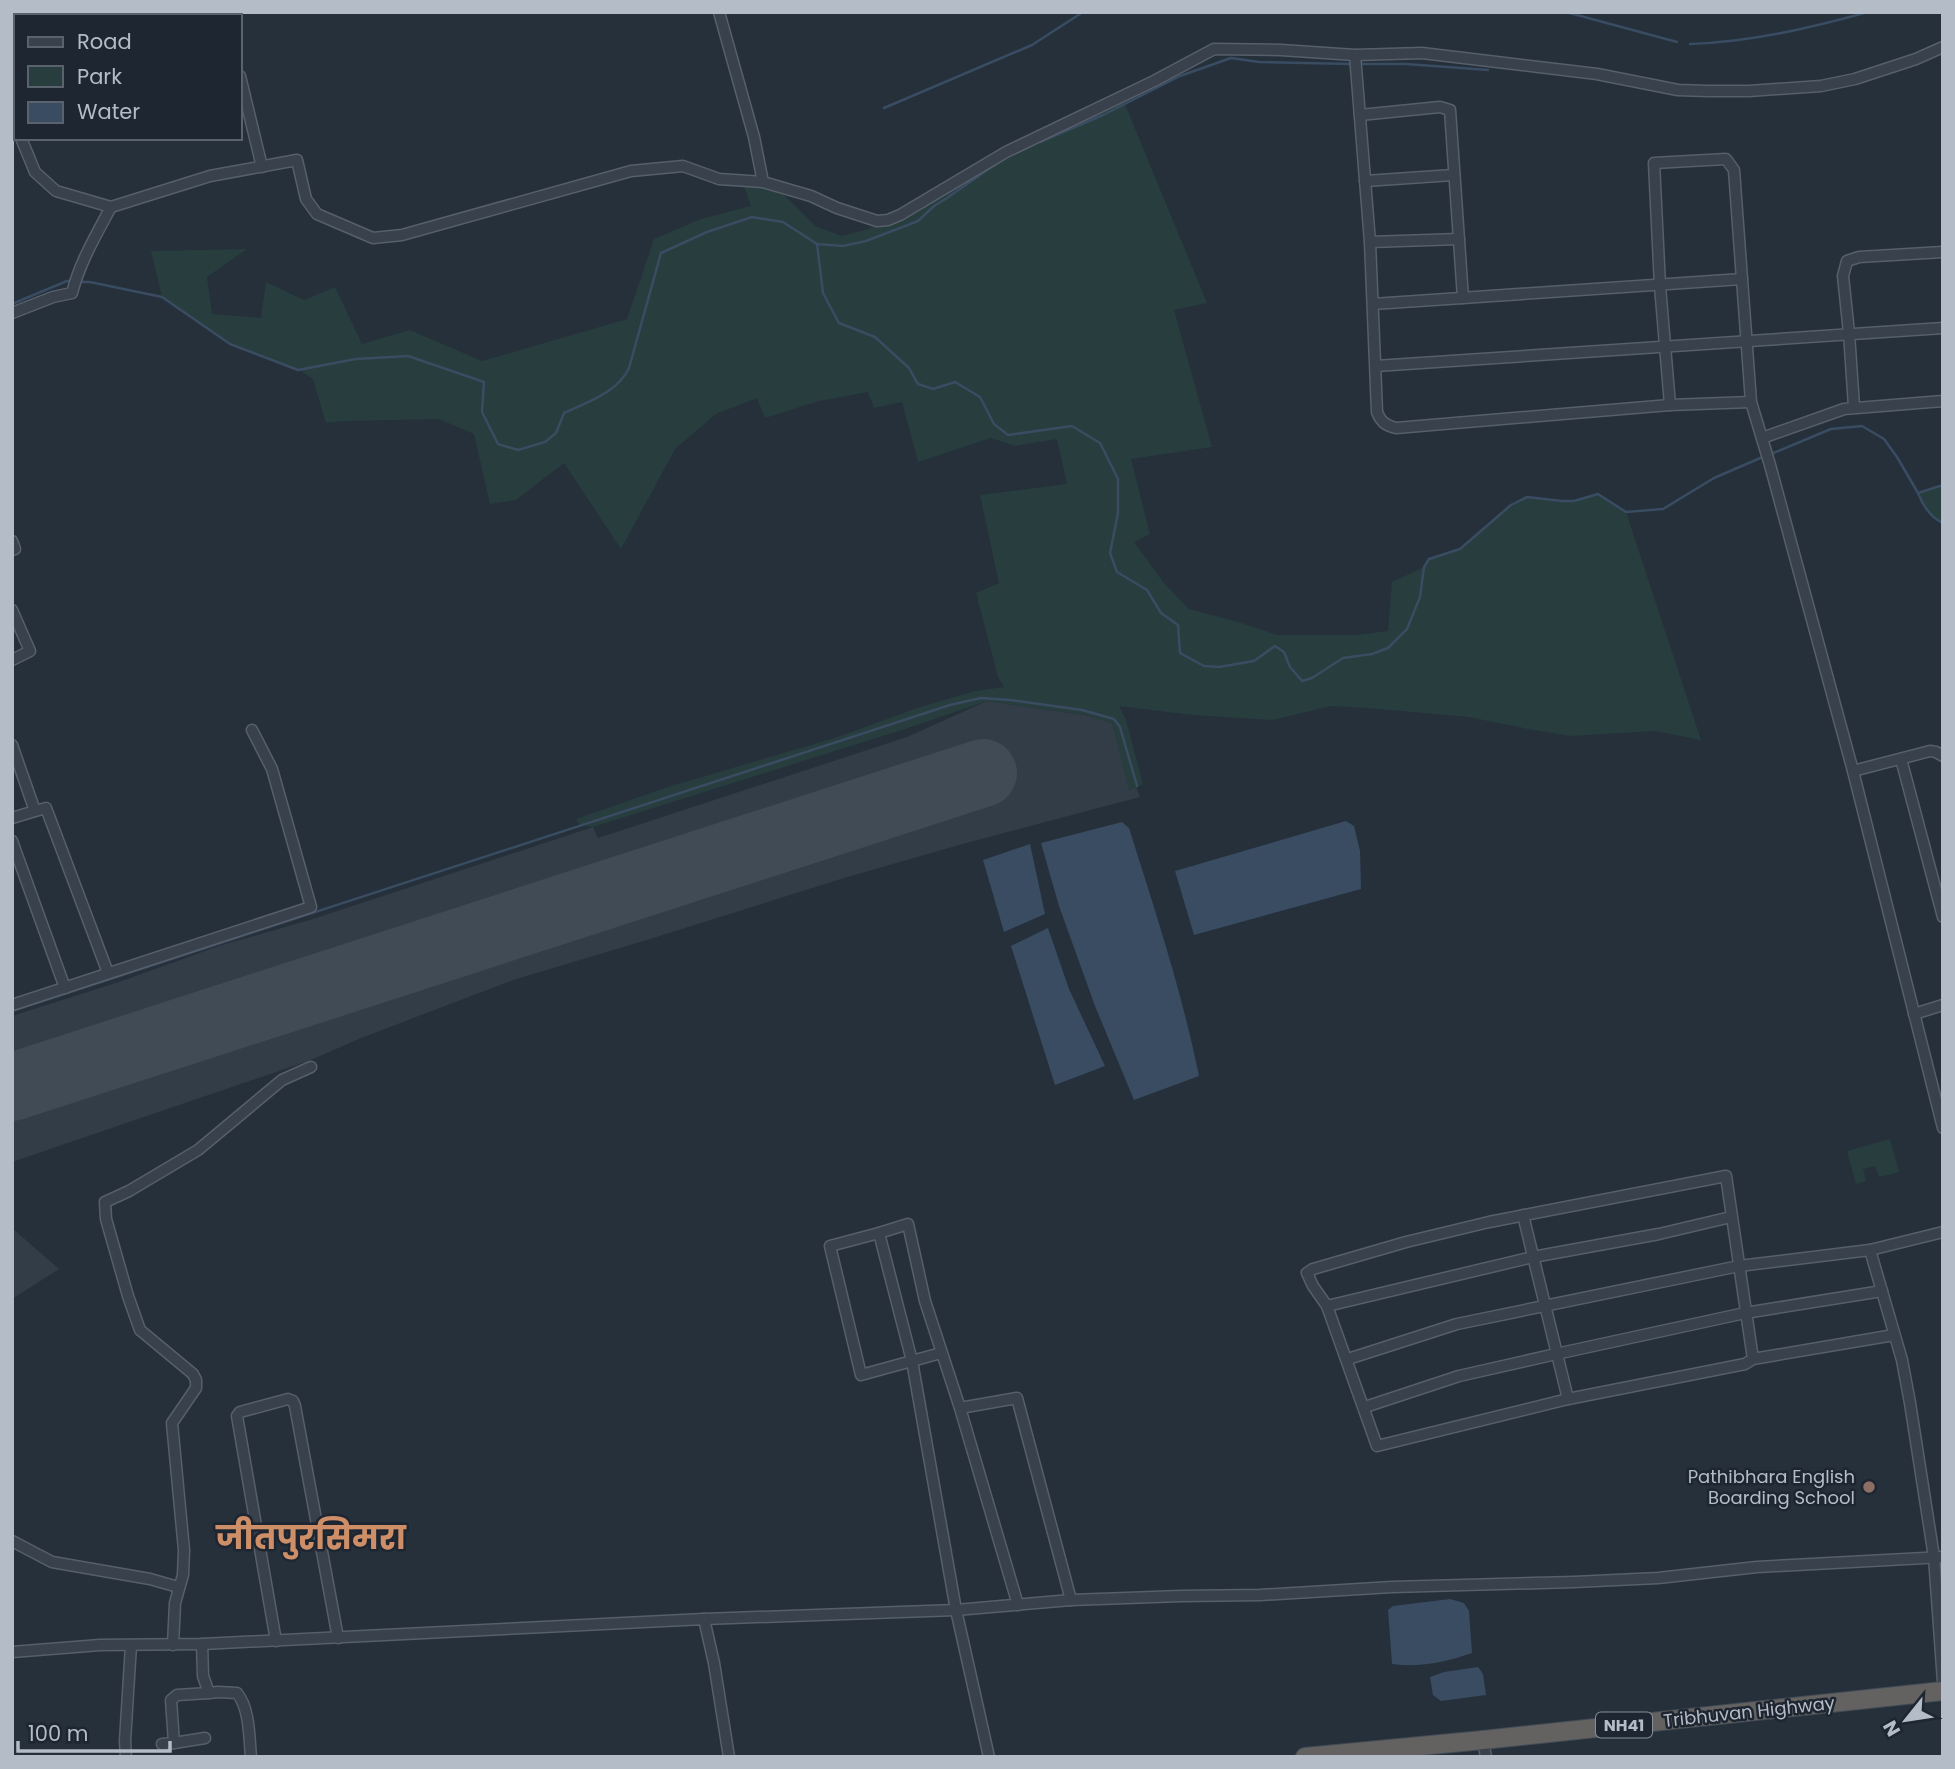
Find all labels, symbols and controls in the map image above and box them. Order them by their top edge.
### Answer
legend [14,14,242,140]
text: Road [77,27,132,56]
text: Park [77,62,122,91]
text: Water [77,97,140,126]
place label: Pathibhara English Boarding School [1688,1464,1855,1510]
marker: Pathibhara English Boarding School [1861,1479,1877,1495]
district label: जीतपुरसिमरा [215,1515,407,1560]
north arrow [1871,1685,1941,1755]
street label: Tribhuvan Highway [1662,1690,1836,1733]
scale bar [18,1710,170,1754]
road number: NH41 [1596,1712,1652,1737]
text: N [1876,1715,1907,1741]
text: 100 m [28,1719,88,1748]

